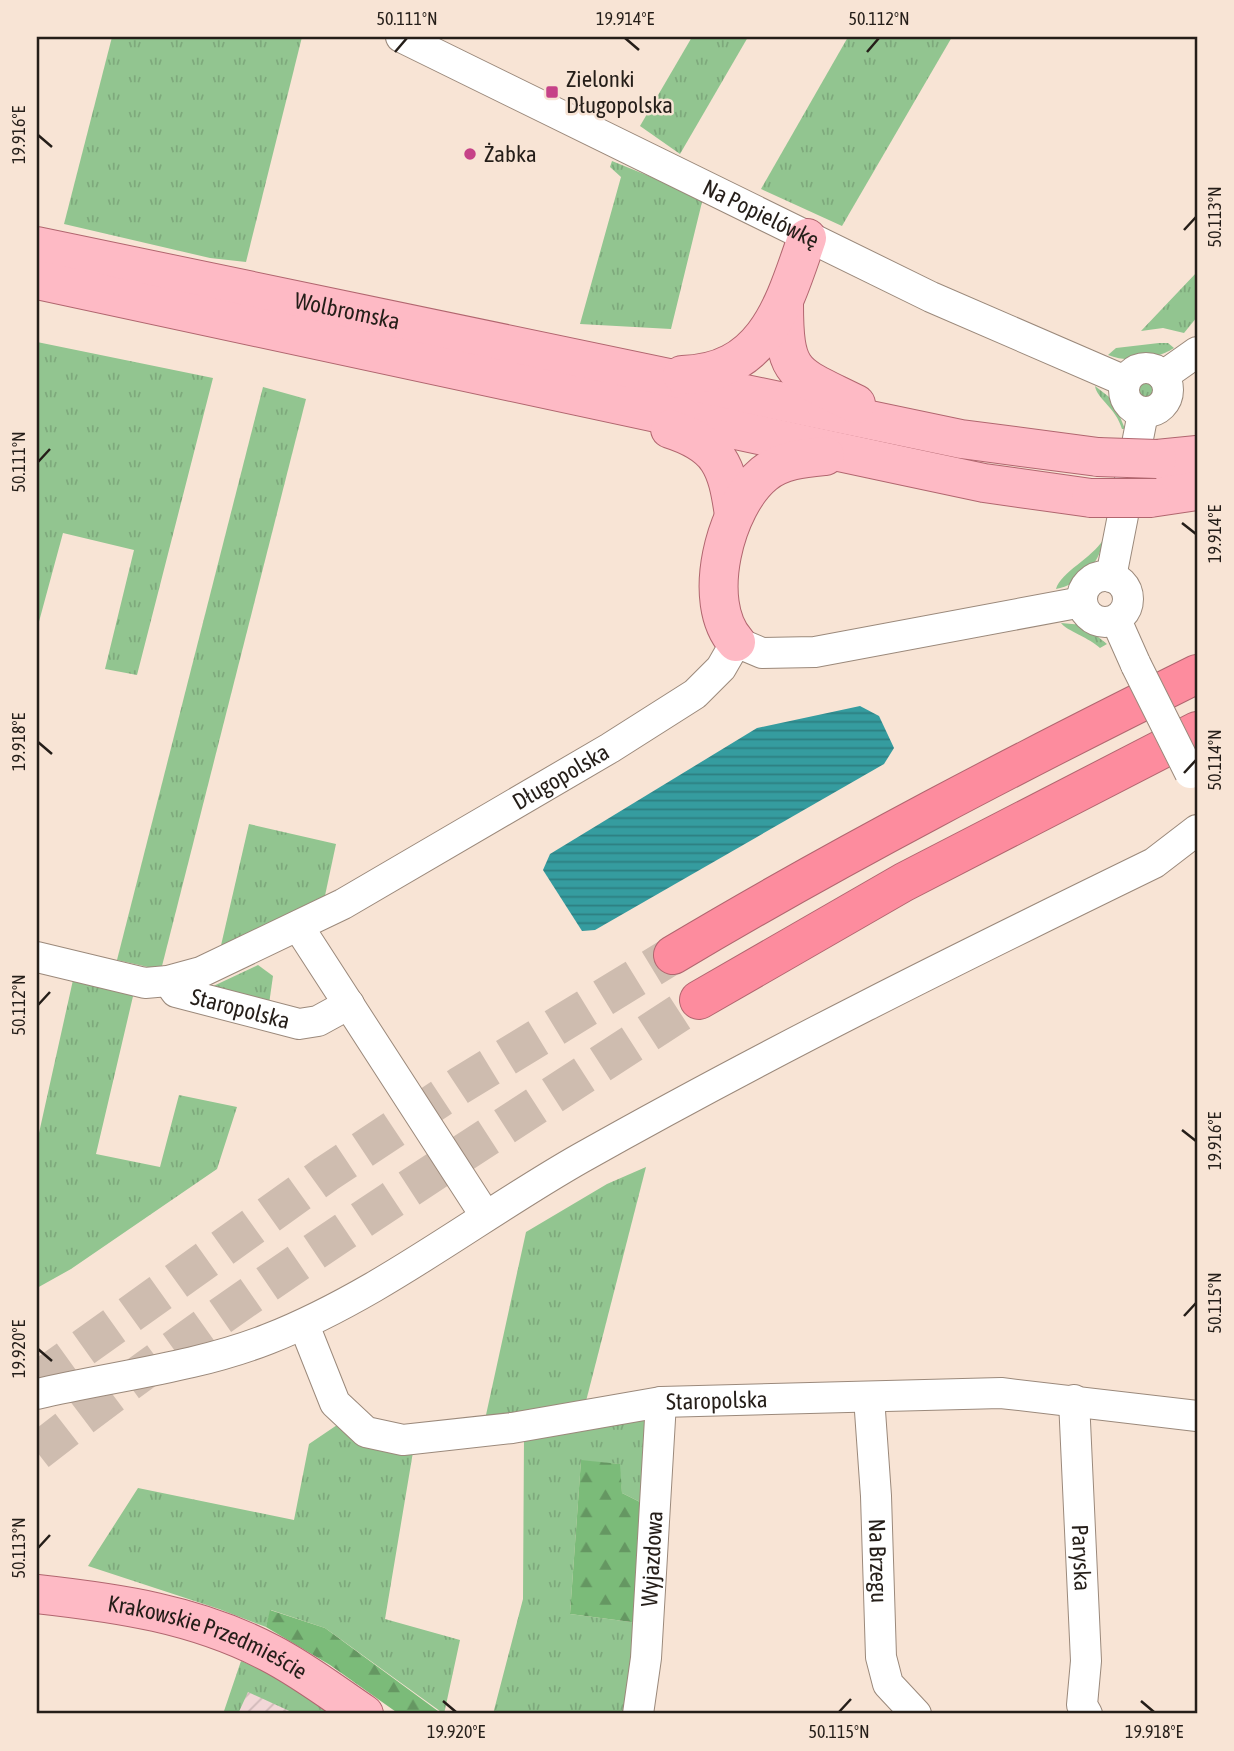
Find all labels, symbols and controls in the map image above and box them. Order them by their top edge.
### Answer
text: 50.111°N [376,8,438,29]
text: 19.914°E [596,8,654,29]
text: 50.112°N [848,8,910,29]
place label: Zielonki Długopolska [566,66,673,118]
marker: Zielonki Długopolska [544,84,560,100]
text: 19.916°E [8,106,29,164]
place label: Żabka [484,141,537,167]
marker: Żabka [462,146,478,162]
street label: Na Popielówkę [699,174,823,253]
text: 50.113°N [1204,186,1225,248]
street label: Wolbromska [292,287,402,334]
text: 50.111°N [8,431,29,493]
text: 19.914°E [1204,505,1225,563]
text: 19.918°E [8,713,29,771]
text: 50.114°N [1204,729,1225,791]
street label: Długopolska [508,739,614,815]
text: 50.112°N [8,974,29,1036]
street label: Staropolska [188,983,293,1034]
text: 19.916°E [1204,1112,1225,1170]
text: 50.115°N [1204,1272,1225,1334]
text: 19.920°E [8,1320,29,1378]
street label: Staropolska [666,1386,768,1415]
street label: Wyjazdowa [636,1510,668,1607]
text: 50.113°N [8,1517,29,1579]
street label: Na Brzegu [864,1518,892,1603]
street label: Paryska [1067,1524,1096,1592]
street label: Krakowskie Przedmieście [106,1590,312,1684]
text: 19.920°E [427,1721,485,1742]
text: 50.115°N [808,1721,870,1742]
text: 19.918°E [1125,1721,1183,1742]

